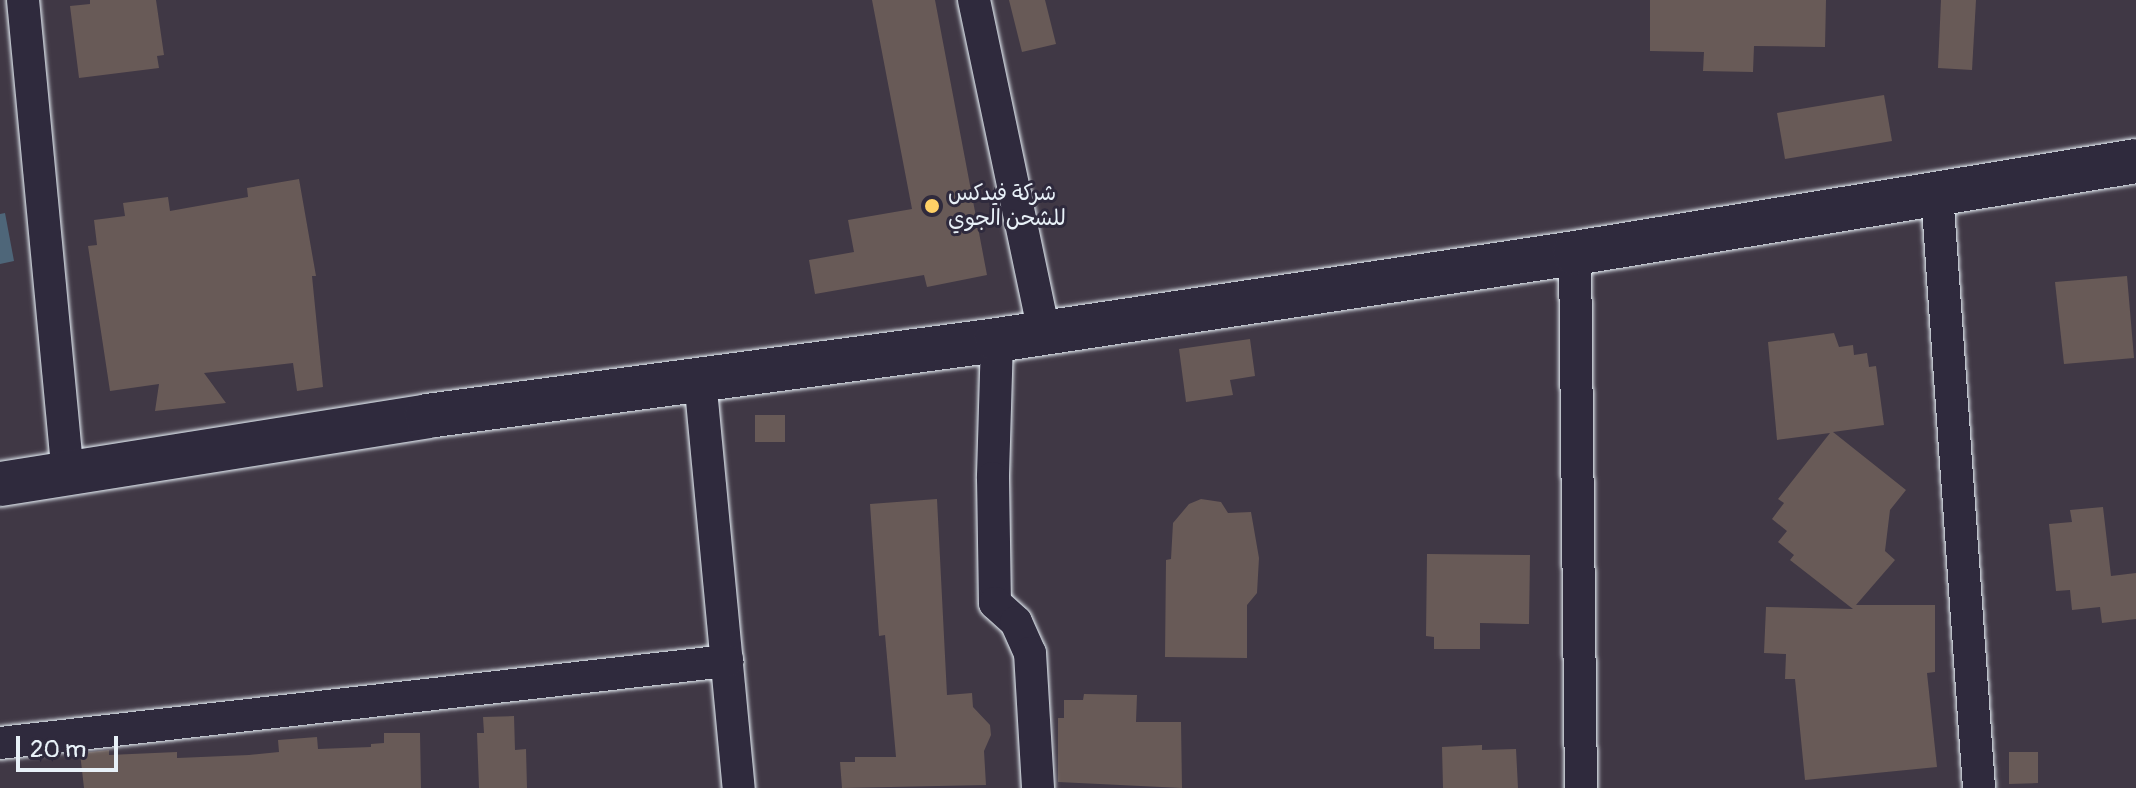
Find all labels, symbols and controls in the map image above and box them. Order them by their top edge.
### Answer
place label: شركة فيدكس للشحن الجوي [948,180,1066,232]
marker: شركة فيدكس للشحن الجوي [923,197,941,215]
scale bar [20,720,122,770]
text: 20 m [30,735,86,764]

